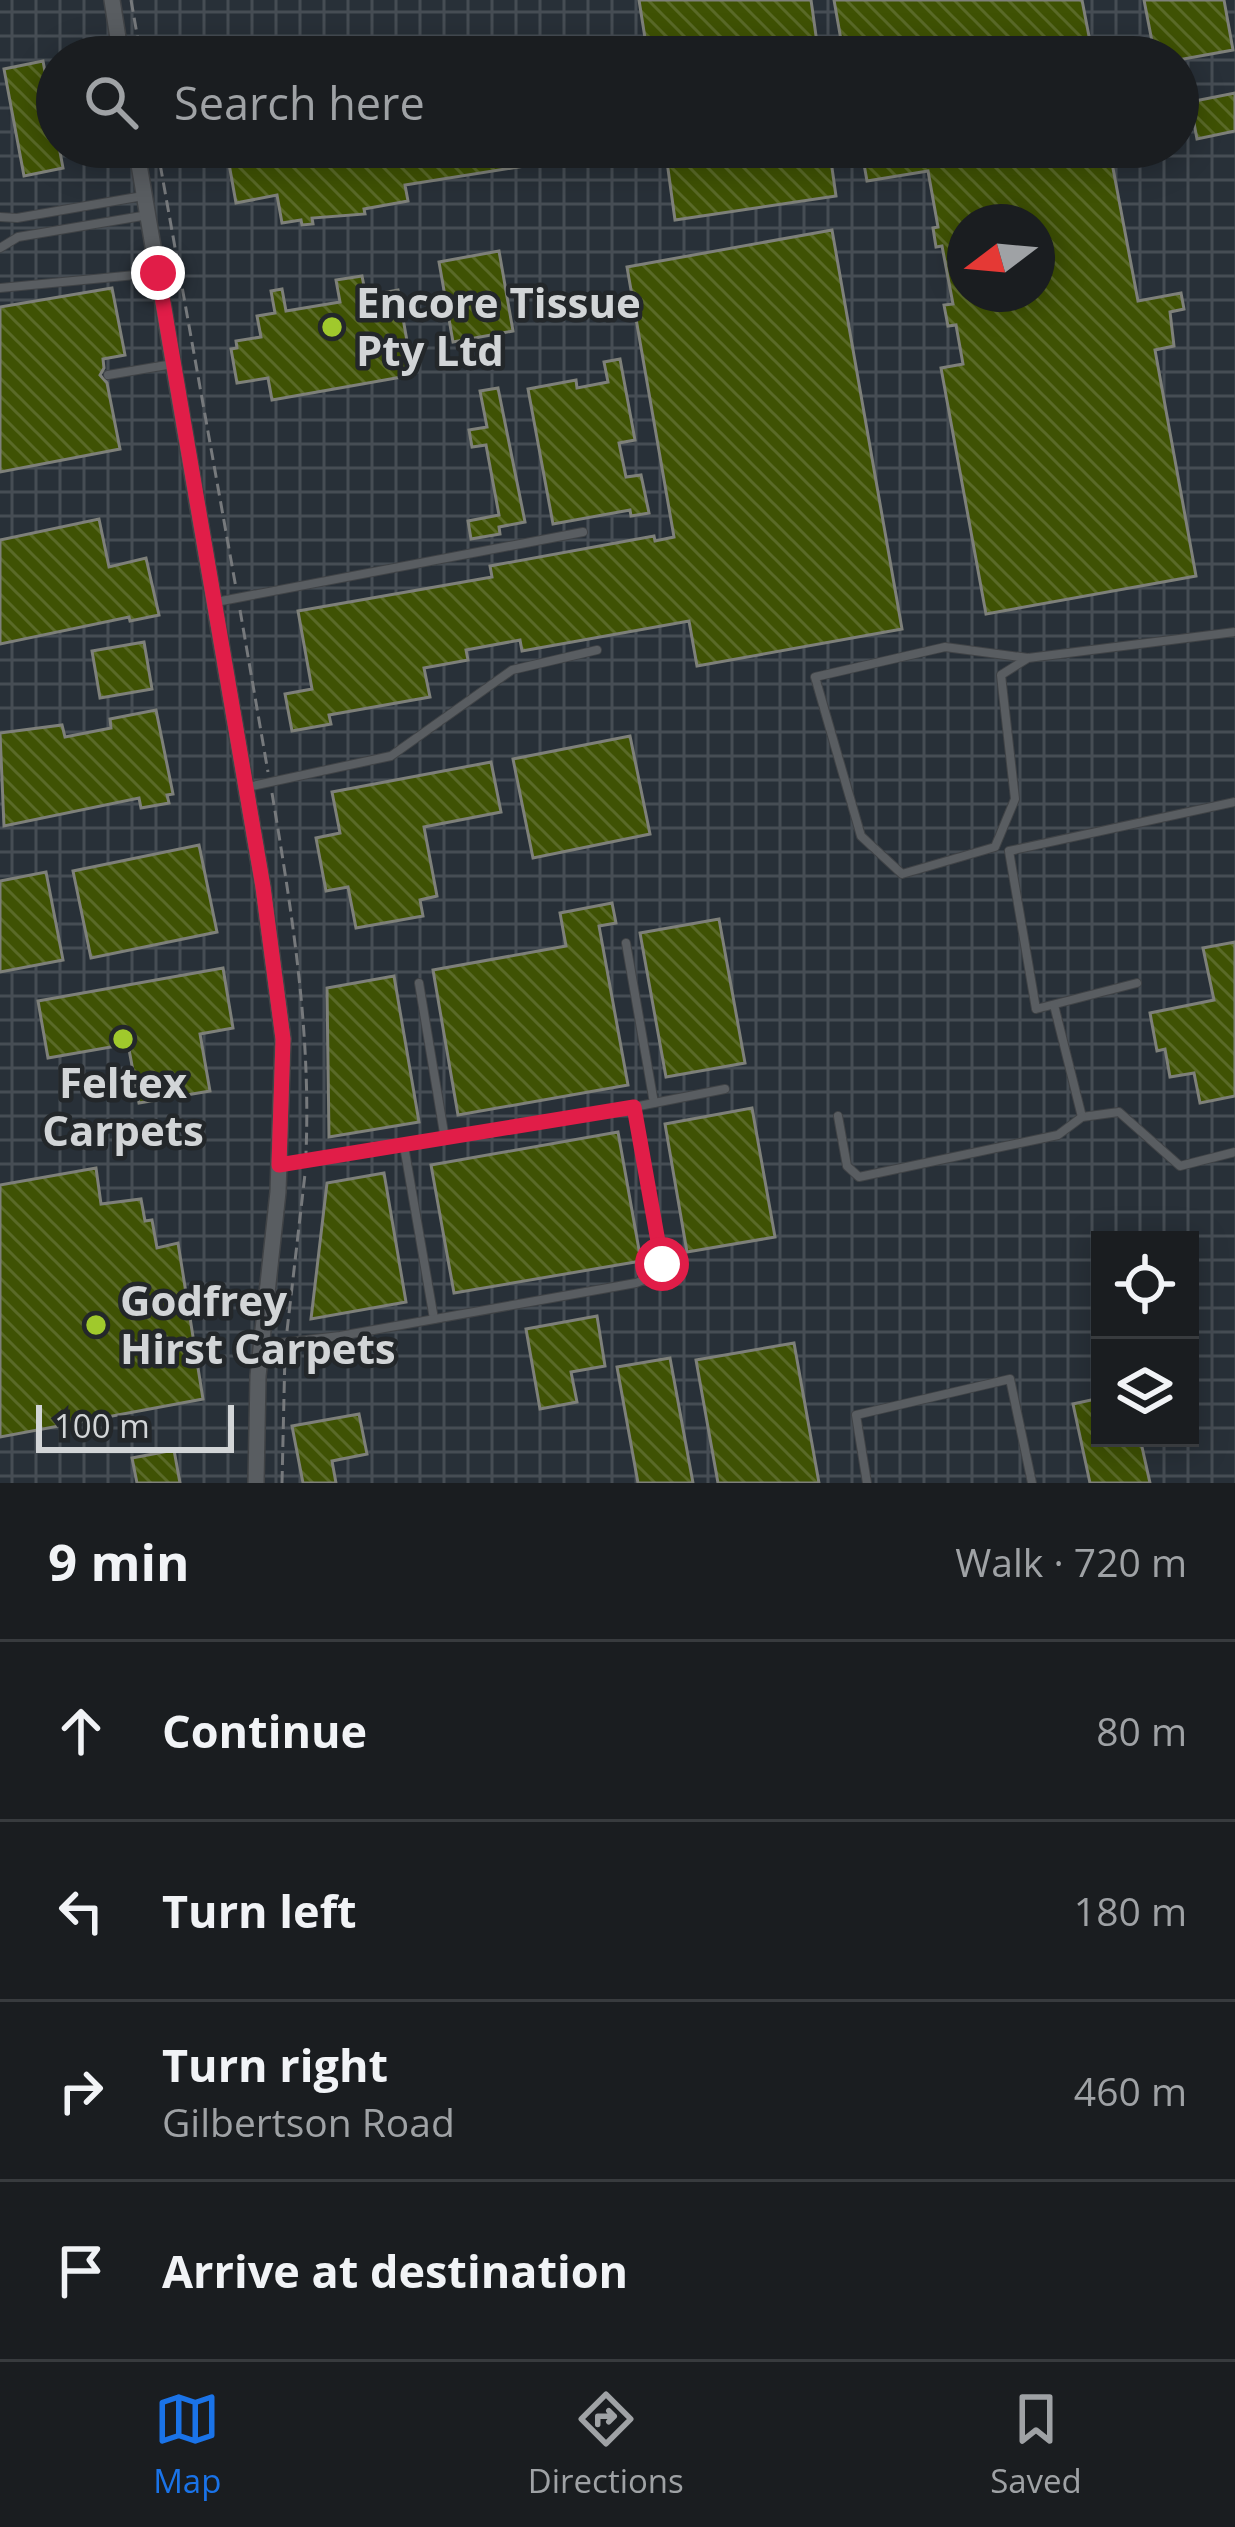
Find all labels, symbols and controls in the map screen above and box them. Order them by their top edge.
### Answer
search box [36,36,1199,168]
icon: search [78,69,144,135]
text: Search here [174,72,425,133]
north arrow [947,204,1055,312]
route end [131,246,185,300]
place label: Encore Tissue Pty Ltd [356,273,641,378]
marker: Encore Tissue Pty Ltd [319,314,345,340]
marker: Feltex Carpets [110,1026,136,1052]
place label: Feltex Carpets [42,1053,204,1158]
map controls [1091,1231,1199,1447]
button: locate [1091,1231,1199,1339]
route start [635,1237,689,1291]
place label: Godfrey Hirst Carpets [120,1271,396,1376]
marker: Godfrey Hirst Carpets [83,1312,109,1338]
button: layers [1091,1339,1199,1447]
scale bar [36,1399,234,1452]
text: 100 m [54,1403,150,1448]
text: 9 min [48,1526,190,1596]
text: Walk · 720 m [955,1535,1187,1588]
icon: ahead [48,1698,114,1764]
text: Continue [162,1700,367,1761]
text: 80 m [1096,1704,1187,1757]
icon: left [48,1878,114,1944]
text: Turn left [162,1880,357,1941]
text: 180 m [1074,1884,1187,1937]
text: Turn right [162,2034,388,2095]
icon: right [48,2058,114,2124]
text: 460 m [1074,2064,1187,2117]
text: Gilbertson Road [162,2095,455,2148]
icon: arrive [48,2238,114,2304]
text: Arrive at destination [162,2240,628,2301]
tab: Map [153,2386,221,2503]
tab: Directions [528,2386,684,2503]
tab: Saved [990,2386,1082,2503]

